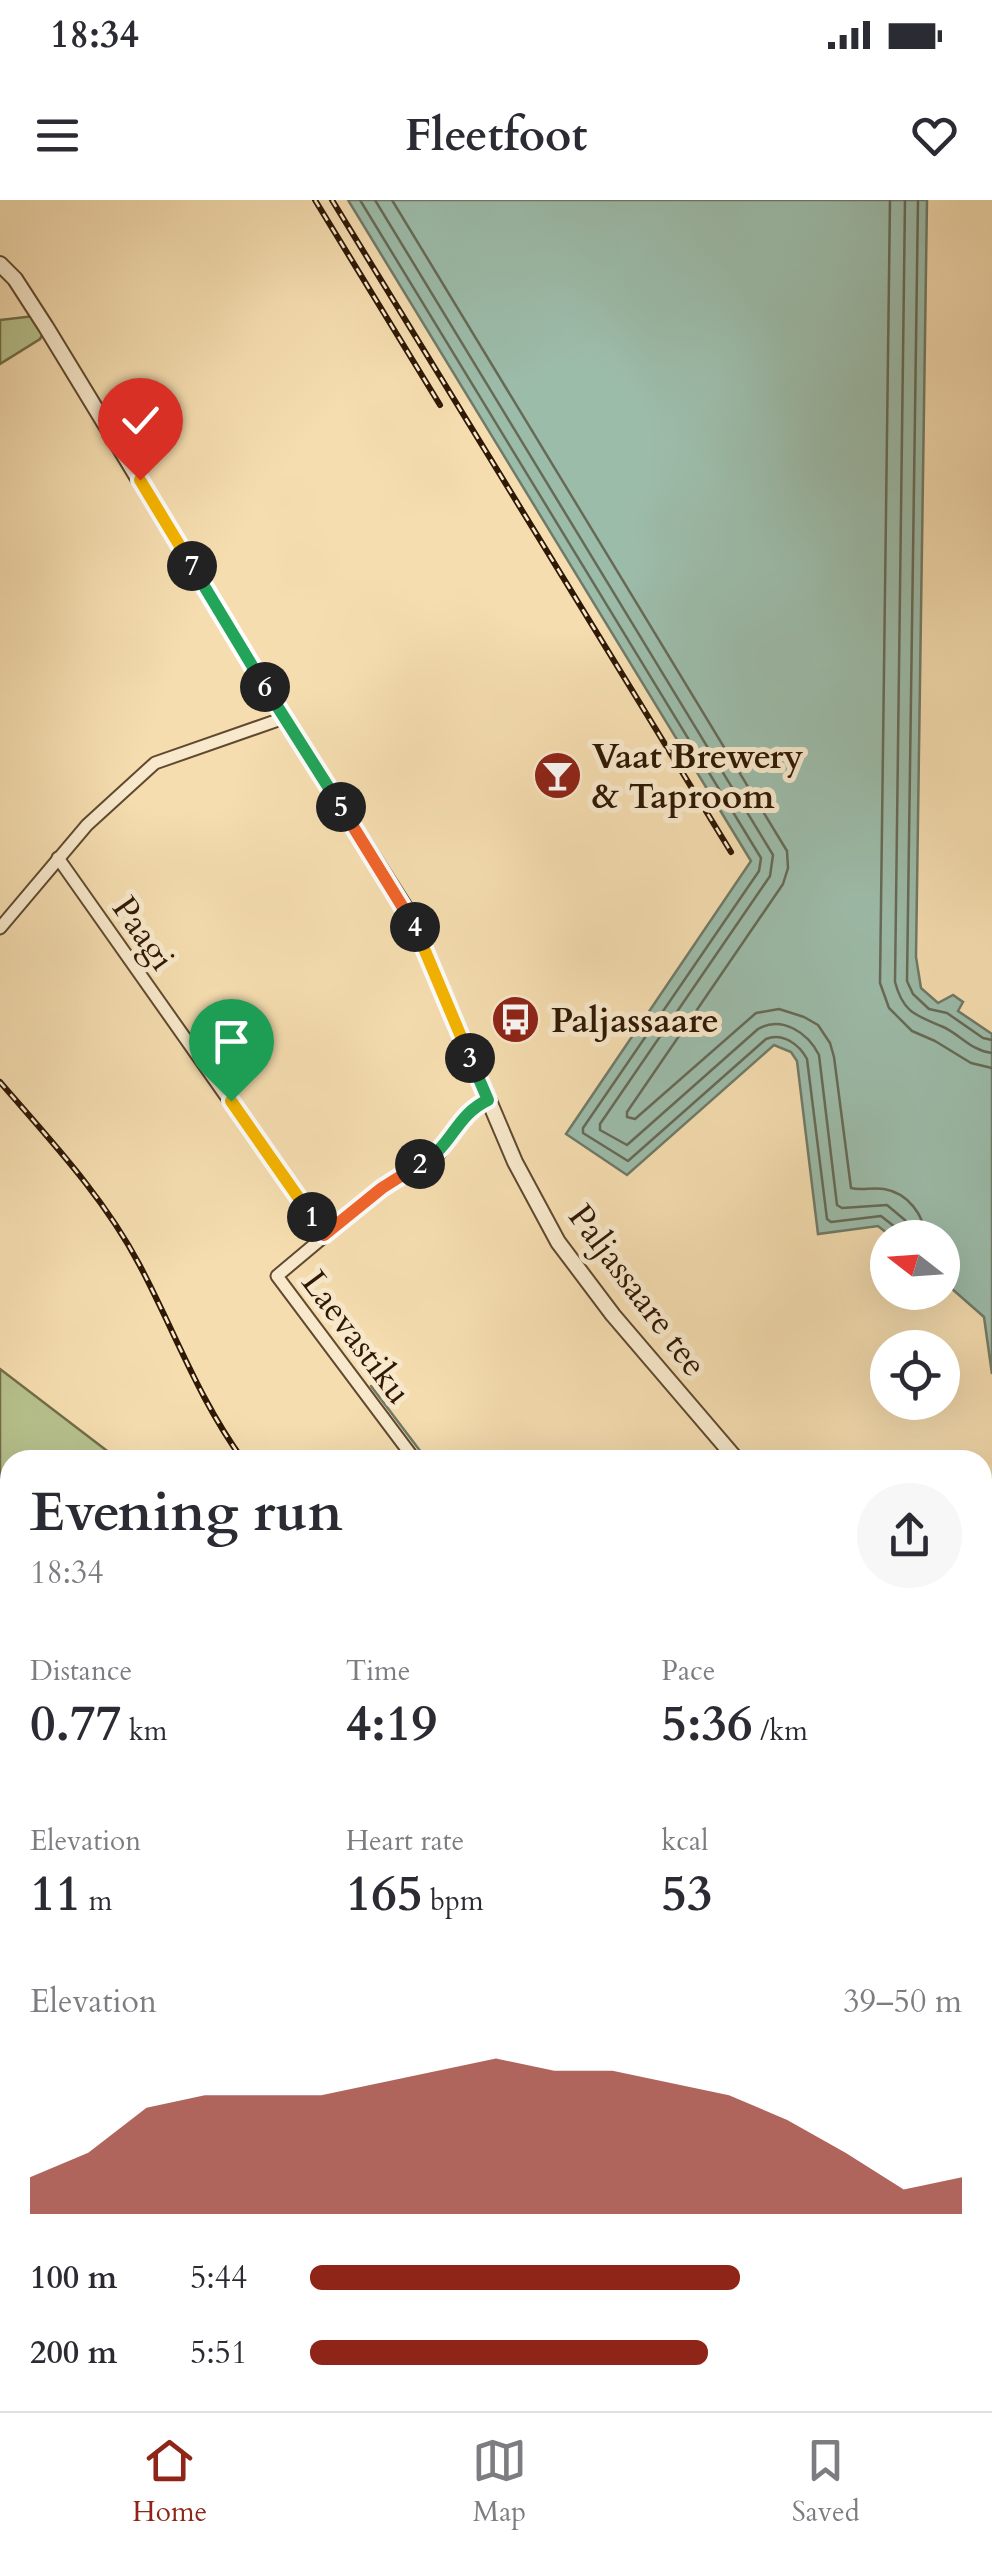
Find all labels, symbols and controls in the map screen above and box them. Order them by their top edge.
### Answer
text: 18:34 [50,9,139,61]
text: Fleetfoot [405,105,587,166]
icon: menu [30,108,85,163]
icon: heart [907,108,962,163]
pin [98,378,183,481]
icon: check [113,393,168,448]
pin: 7 [167,541,217,591]
text: 7 [185,547,199,585]
pin: 6 [240,662,290,712]
text: 6 [258,668,272,706]
place label: Vaat Brewery & Taproom [592,733,804,821]
bar icon: Vaat Brewery & Taproom [531,750,583,802]
pin: 5 [316,782,366,832]
text: 5 [334,788,348,826]
street label: Paagi [100,887,186,980]
pin: 4 [390,902,440,952]
text: 4 [408,908,422,946]
bus stop icon: Paljassaare [490,994,542,1046]
place label: Paljassaare [551,997,719,1045]
pin [189,999,274,1102]
icon: arrive [204,1014,259,1069]
pin: 3 [445,1033,495,1083]
text: 3 [463,1039,477,1077]
pin: 2 [395,1139,445,1189]
text: 2 [413,1145,427,1183]
pin: 1 [287,1192,337,1242]
street label: Paljassaare tee [557,1195,718,1387]
text: 1 [305,1198,319,1236]
north arrow [870,1220,960,1310]
map controls [870,1220,960,1420]
street label: Laevastiku [290,1261,422,1414]
button: locate [870,1330,960,1420]
text: Evening run [30,1476,343,1550]
button: share [857,1483,962,1588]
text: 18:34 [30,1551,104,1595]
text: Distance [30,1652,132,1690]
text: Time [346,1652,410,1690]
text: Pace [661,1652,715,1690]
text: 0.77 [30,1690,121,1758]
text: 4:19 [346,1690,437,1758]
text: 5:36 [661,1690,753,1758]
text: km [121,1712,168,1750]
text: /km [753,1712,808,1750]
text: Elevation [30,1822,141,1860]
text: Heart rate [346,1822,464,1860]
text: kcal [661,1822,708,1860]
text: 11 [30,1860,81,1928]
text: 165 [346,1860,423,1928]
text: 53 [661,1860,713,1928]
text: m [81,1882,112,1920]
text: bpm [423,1882,484,1920]
text: Elevation [30,1980,157,2024]
text: 39–50 m [843,1980,962,2024]
text: 100 m [30,2256,117,2300]
text: 5:44 [190,2256,247,2300]
text: 200 m [30,2331,117,2375]
text: 5:51 [190,2331,247,2375]
tab: Home [132,2433,207,2531]
tab: Map [472,2433,527,2531]
tab: Saved [792,2433,860,2531]

